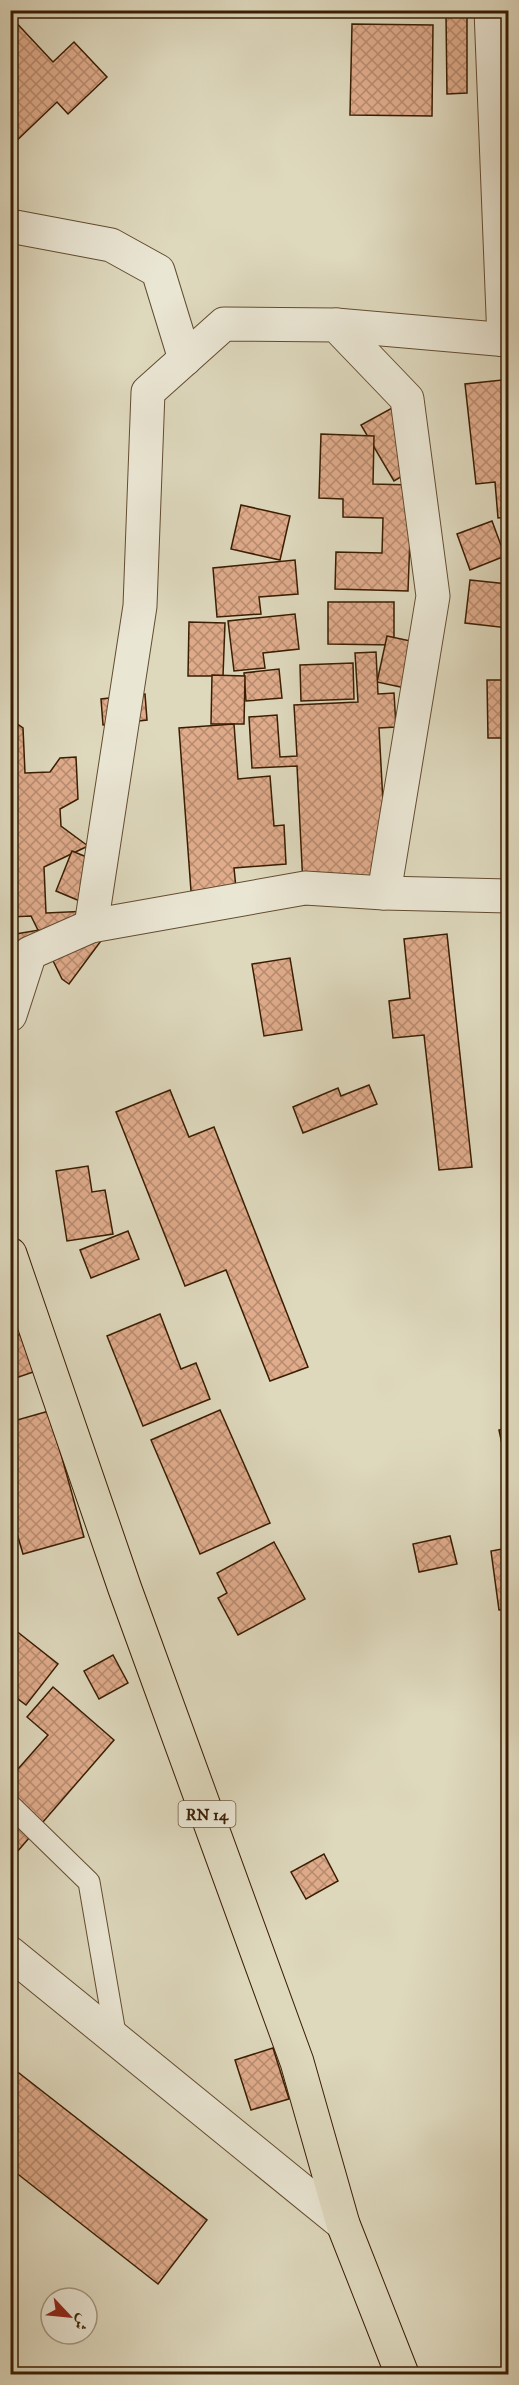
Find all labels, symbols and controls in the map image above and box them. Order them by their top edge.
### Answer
road number: RN 14 [178,1801,236,1827]
north arrow [39,2286,99,2346]
text: ش [69,2311,94,2334]

